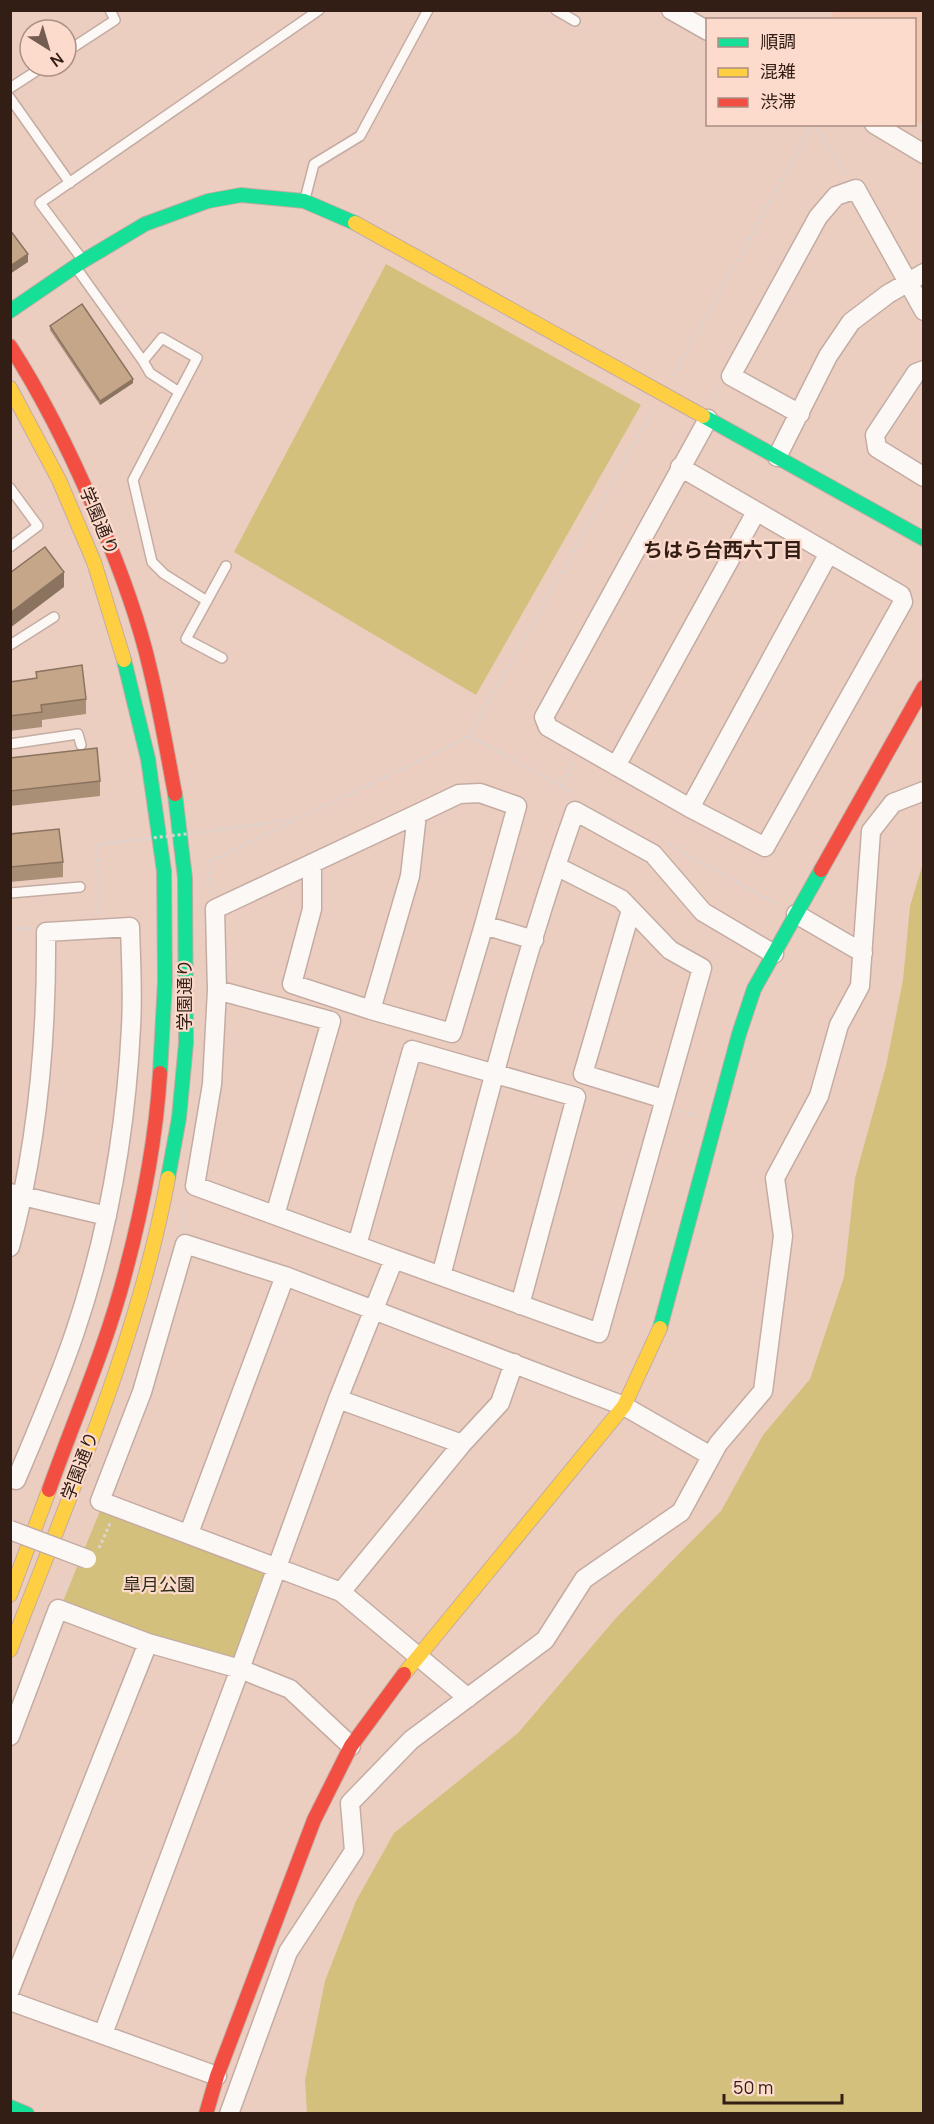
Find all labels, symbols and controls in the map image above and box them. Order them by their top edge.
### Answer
north arrow [18,18,78,78]
legend [706,18,916,126]
text: 順調 [760,29,796,53]
text: N [46,48,68,72]
text: 混雑 [760,59,796,83]
text: 渋滞 [760,89,796,113]
street label: 学園通り [75,483,125,558]
district label: ちはら台西六丁目 [643,536,803,563]
street label: 学園通り [172,959,196,1031]
street label: 学園通り [55,1428,103,1504]
park label: 皐月公園 [123,1572,195,1596]
scale bar [724,2067,842,2105]
text: 50 m [733,2075,773,2099]

